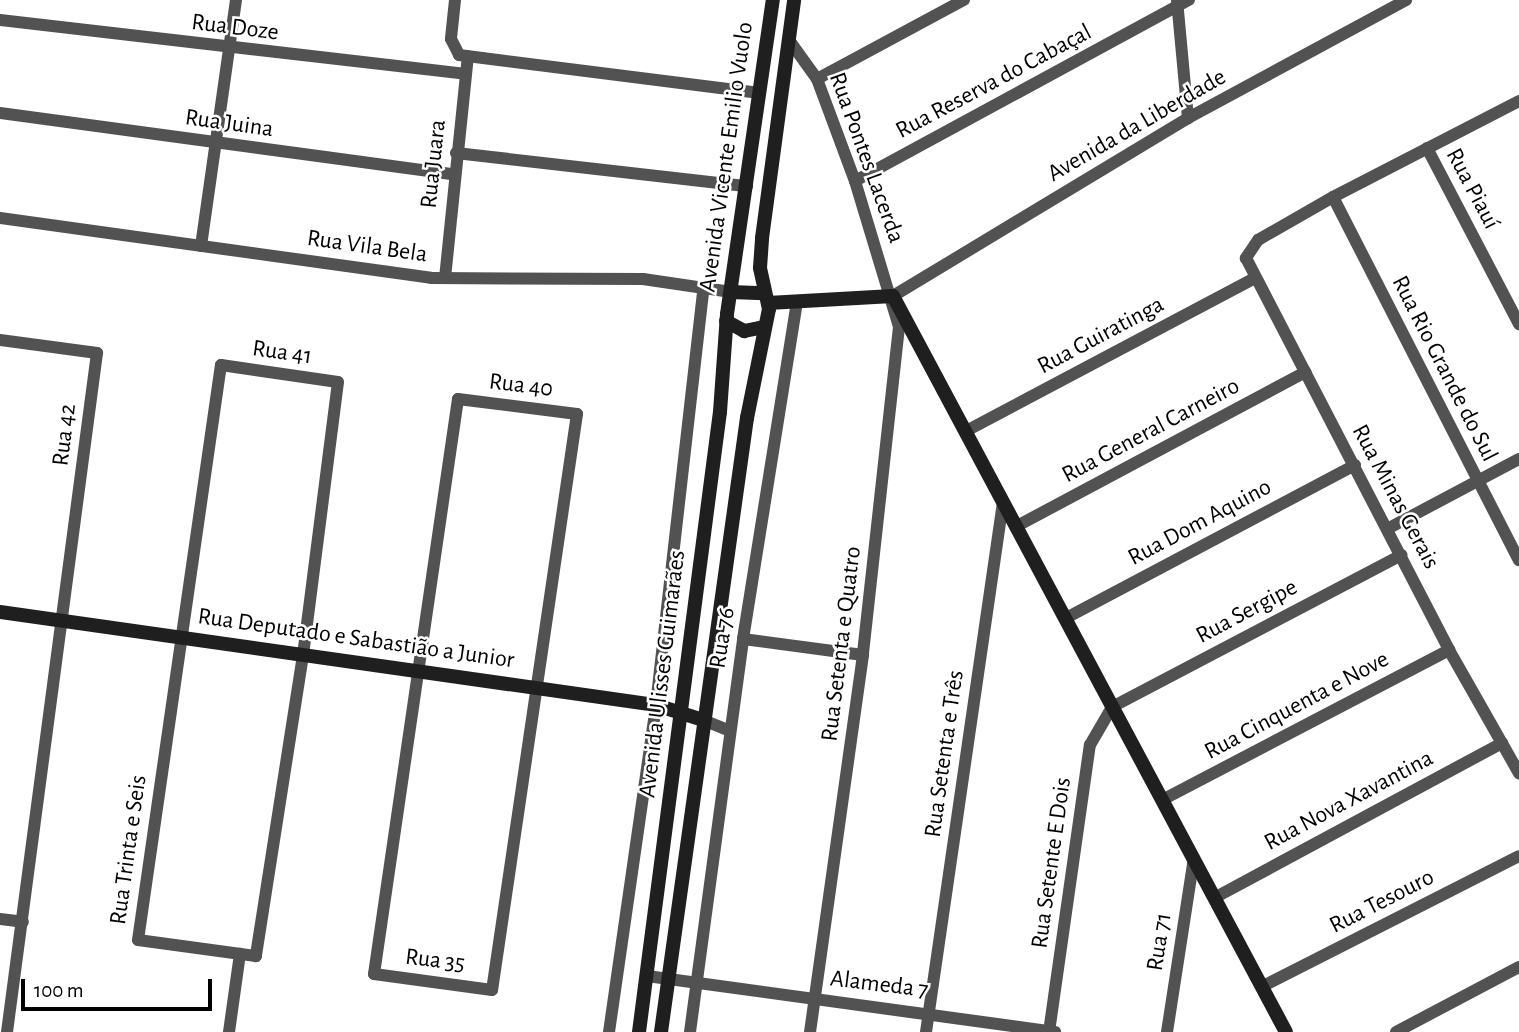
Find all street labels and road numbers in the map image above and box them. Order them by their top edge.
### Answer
street label: Rua Doze [190,8,280,48]
street label: Rua Reserva do Cabaçal [891,18,1097,146]
street label: Avenida Vicente Emilio Vuolo [694,20,760,294]
street label: Avenida da Liberdade [1043,63,1231,189]
street label: Rua Pontes Lacerda [822,69,910,247]
street label: Rua Juina [183,104,275,144]
street label: Rua Juara [415,118,453,210]
street label: Rua Piauí [1439,144,1505,234]
street label: Rua Vila Bela [305,224,429,270]
street label: Rua Rio Grande do Sul [1385,271,1503,467]
street label: Rua Guiratinga [1033,291,1169,381]
street label: Rua 41 [250,335,314,371]
street label: Rua 40 [487,368,555,404]
street label: Rua General Carneiro [1057,372,1245,490]
street label: Rua 42 [47,402,83,468]
street label: Rua Minas Gerais [1345,420,1445,574]
street label: Rua Dom Aquino [1123,473,1277,573]
street label: Rua Setenta e Quatro [816,545,868,743]
street label: Avenida Ulisses Guimarães [634,549,692,799]
street label: Rua Sergipe [1191,573,1303,651]
street label: Rua Deputado e Sabastião a Junior [196,603,516,675]
street label: Rua 76 [704,605,742,671]
street label: Rua Cinquenta e Nove [1200,645,1394,767]
street label: Rua Setenta e Três [919,669,971,839]
street label: Rua Nova Xavantina [1260,744,1438,858]
street label: Rua Trinta e Seis [104,773,154,927]
street label: Rua Setente E Dois [1026,776,1078,950]
street label: Rua Tesouro [1325,863,1439,941]
street label: Rua 71 [1141,911,1179,973]
street label: Rua 35 [403,943,467,979]
street label: Alameda 7 [828,965,930,1005]

